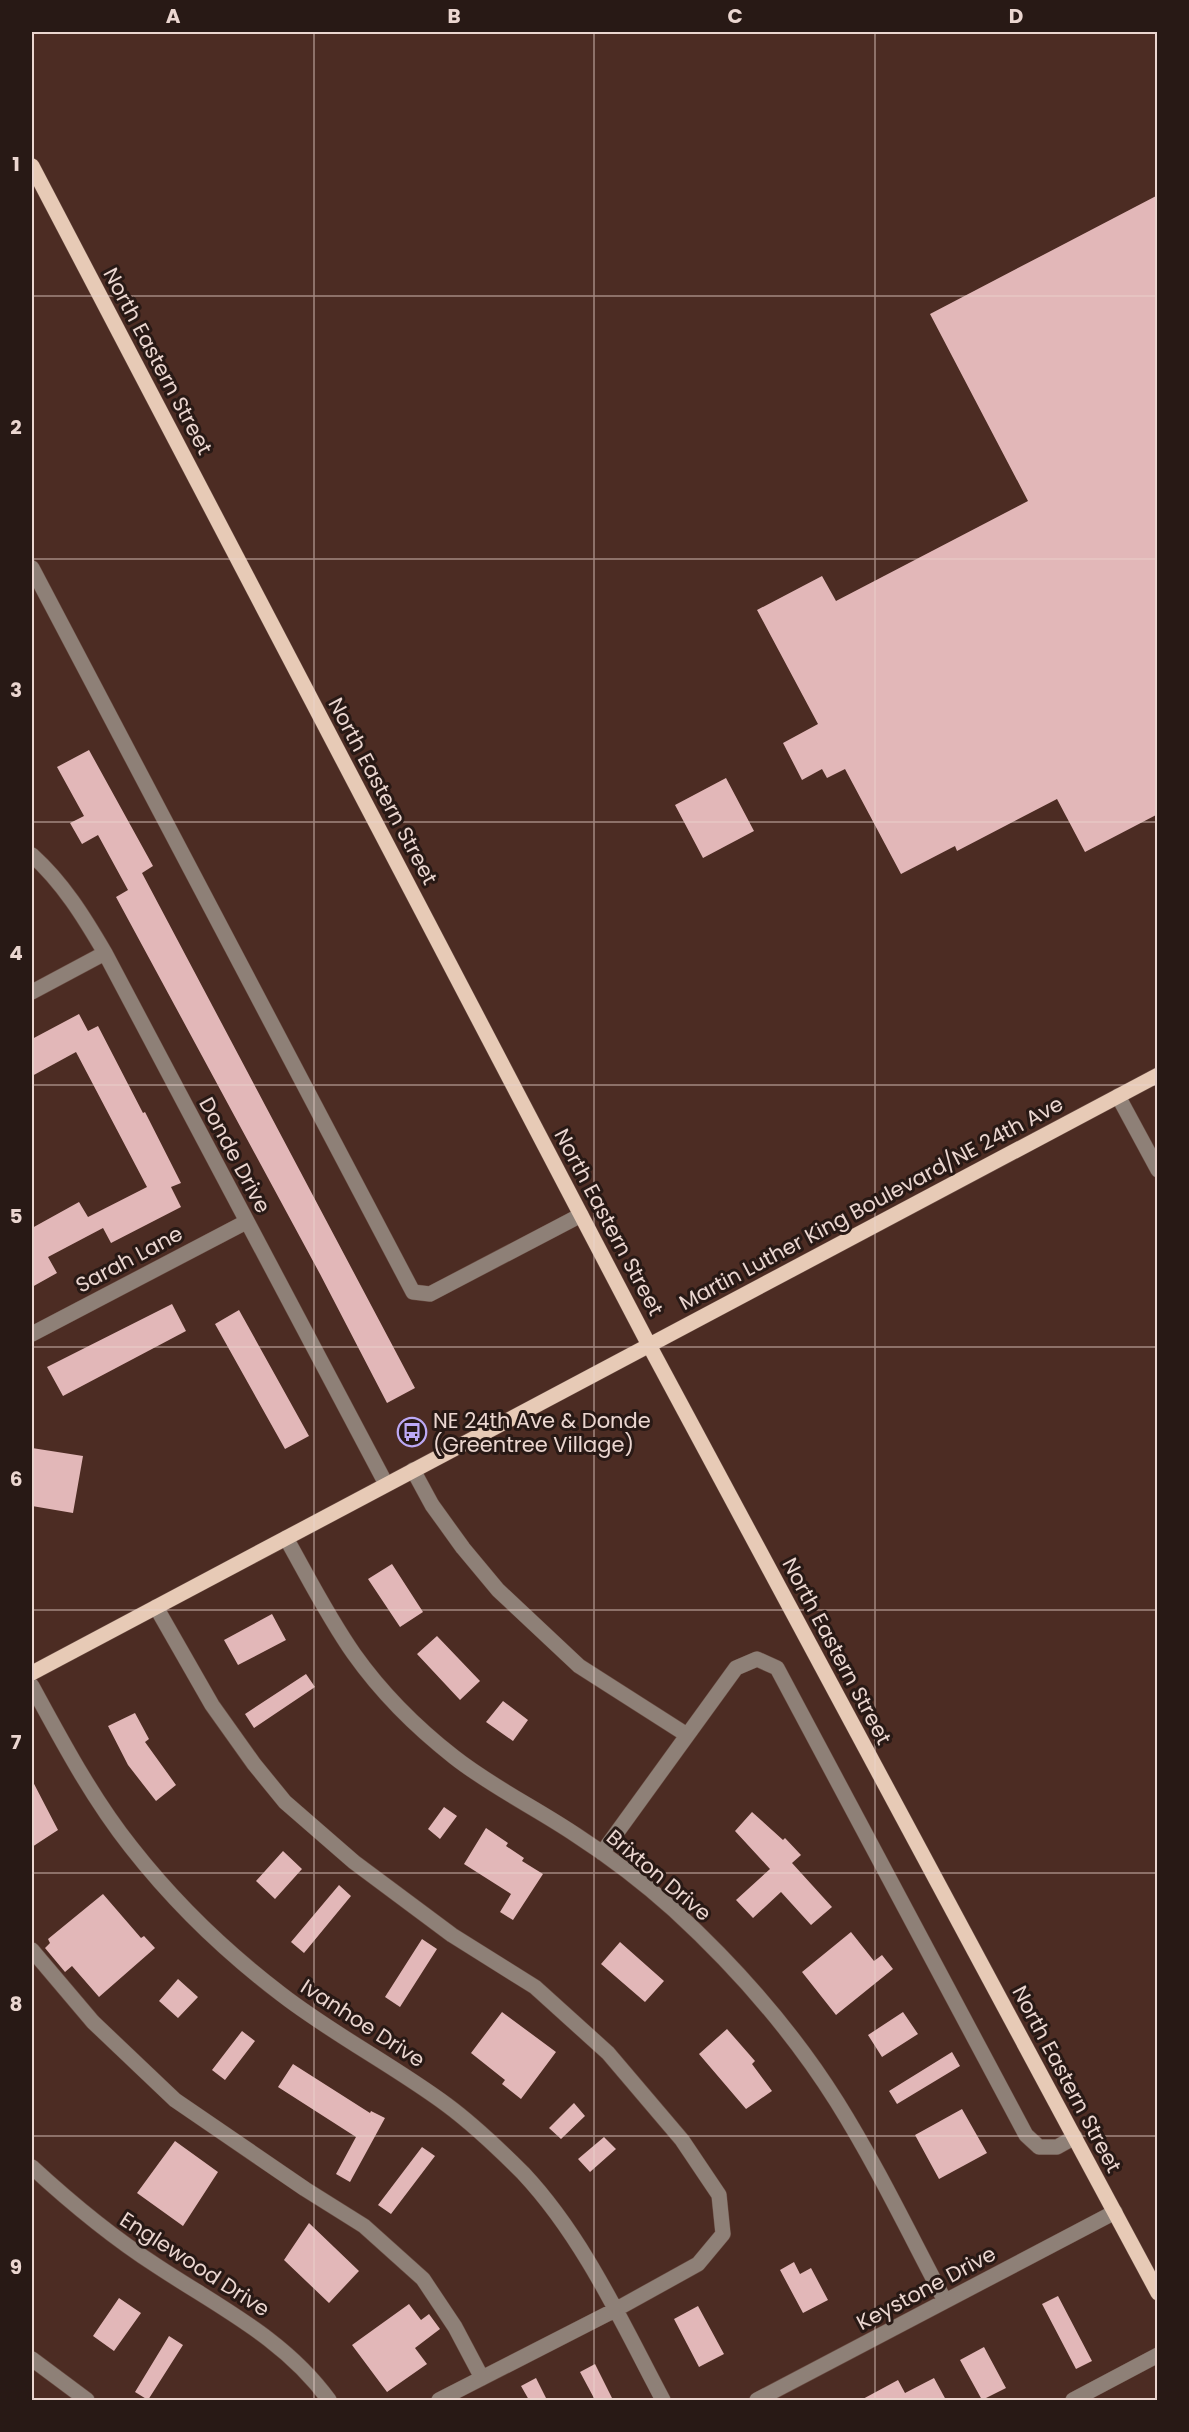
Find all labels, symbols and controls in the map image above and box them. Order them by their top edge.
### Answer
text: A [166,2,181,30]
text: B [447,2,461,30]
text: C [727,2,743,30]
text: D [1009,2,1023,30]
text: 1 [12,150,20,178]
street label: North Eastern Street [96,262,220,460]
text: 2 [10,413,22,441]
text: 3 [10,676,22,704]
street label: North Eastern Street [321,692,445,890]
text: 4 [9,939,23,967]
street label: Martin Luther King Boulevard/NE 24th Ave [674,1089,1068,1317]
street label: Donde Drive [192,1092,278,1218]
street label: North Eastern Street [547,1123,671,1321]
text: 5 [10,1202,23,1230]
street label: Sarah Lane [70,1219,188,1299]
place label: NE 24th Ave & Donde (Greentree Village) [433,1406,651,1459]
bus stop icon: NE 24th Ave & Donde (Greentree Village) [396,1416,428,1448]
text: 6 [10,1465,22,1493]
street label: North Eastern Street [775,1552,899,1750]
text: 7 [11,1728,22,1756]
street label: Brixton Drive [600,1823,718,1927]
street label: Ivanhoe Drive [295,1972,431,2074]
street label: North Eastern Street [1005,1980,1129,2178]
text: 8 [10,1990,22,2018]
street label: Englewood Drive [114,2205,276,2323]
street label: Keystone Drive [851,2239,1001,2337]
text: 9 [10,2253,22,2281]

